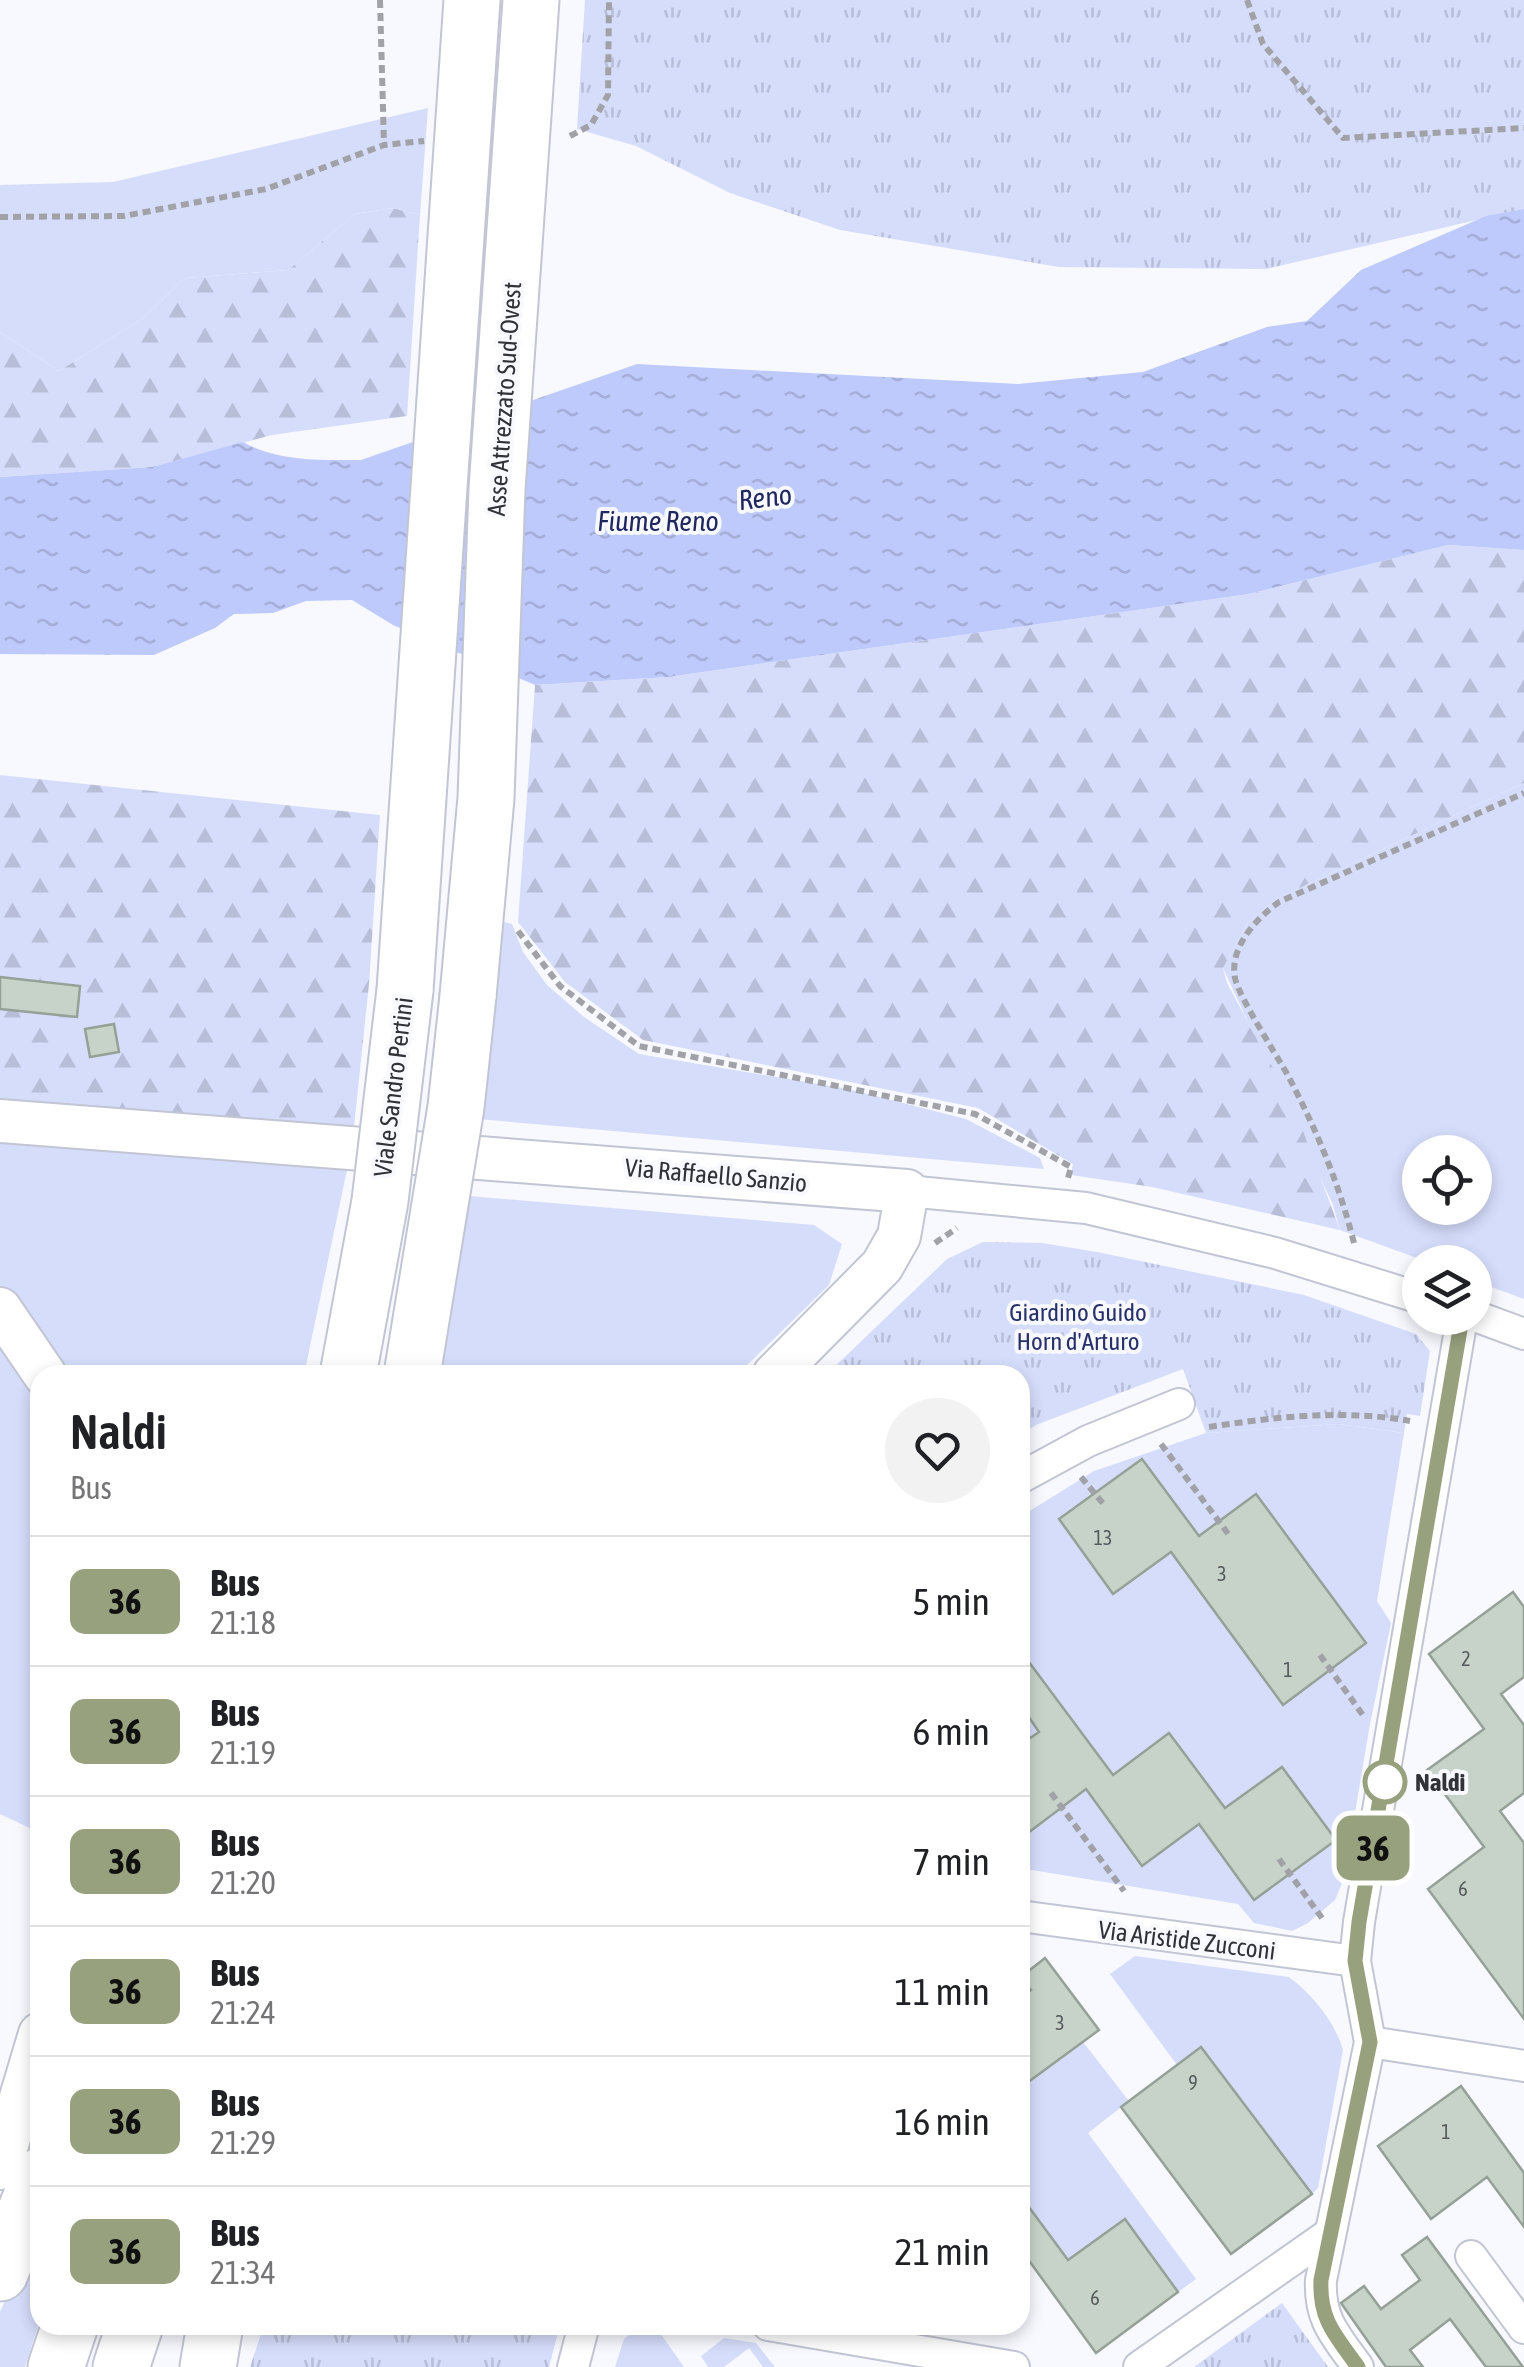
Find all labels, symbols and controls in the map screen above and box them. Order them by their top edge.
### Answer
street label: Asse Attrezzato Sud-Ovest [482,281,526,517]
water label: Reno [737,478,793,516]
water label: Fiume Reno [597,505,719,537]
street label: Viale Sandro Pertini [368,996,418,1178]
map controls [1402,1135,1492,1335]
button: locate [1402,1135,1492,1225]
street label: Via Raffaello Sanzio [624,1153,808,1197]
button: layers [1402,1245,1492,1335]
park label: Giardino Guido Horn d'Arturo [1009,1298,1147,1355]
button: heart [885,1398,990,1503]
text: Naldi [70,1404,167,1459]
text: Bus [70,1469,112,1506]
house number: 13 [1094,1526,1112,1549]
text: Bus [210,1561,260,1604]
house number: 3 [1217,1562,1227,1585]
text: 5 min [912,1580,990,1623]
text: 36 [109,1581,141,1621]
text: 21:18 [210,1604,276,1641]
house number: 2 [1461,1647,1471,1670]
house number: 1 [1283,1658,1293,1681]
text: Bus [210,1691,260,1734]
text: 6 min [912,1710,990,1753]
text: 36 [109,1711,141,1751]
text: 21:19 [210,1734,276,1771]
marker: Naldi [1364,1761,1406,1803]
place label: Naldi [1415,1768,1465,1796]
line badge: 36 [1328,1816,1418,1880]
text: Bus [210,1821,260,1864]
text: 36 [1357,1828,1389,1868]
text: 7 min [912,1840,990,1883]
text: 36 [109,1841,141,1881]
text: 21:20 [210,1864,276,1901]
house number: 6 [1458,1877,1468,1900]
street label: Via Aristide Zucconi [1097,1915,1277,1965]
text: Bus [210,1951,260,1994]
text: 11 min [895,1970,990,2013]
text: 36 [109,1971,141,2011]
text: 21:24 [210,1994,276,2031]
house number: 3 [1055,2011,1065,2034]
house number: 9 [1188,2071,1198,2094]
text: Bus [210,2081,260,2124]
text: 16 min [895,2100,990,2143]
text: 36 [109,2101,141,2141]
house number: 1 [1441,2120,1451,2143]
text: 21:29 [210,2124,276,2161]
text: Bus [210,2211,260,2254]
text: 21 min [895,2230,990,2273]
text: 36 [109,2231,141,2271]
text: 21:34 [210,2254,276,2291]
house number: 6 [1090,2286,1100,2309]

